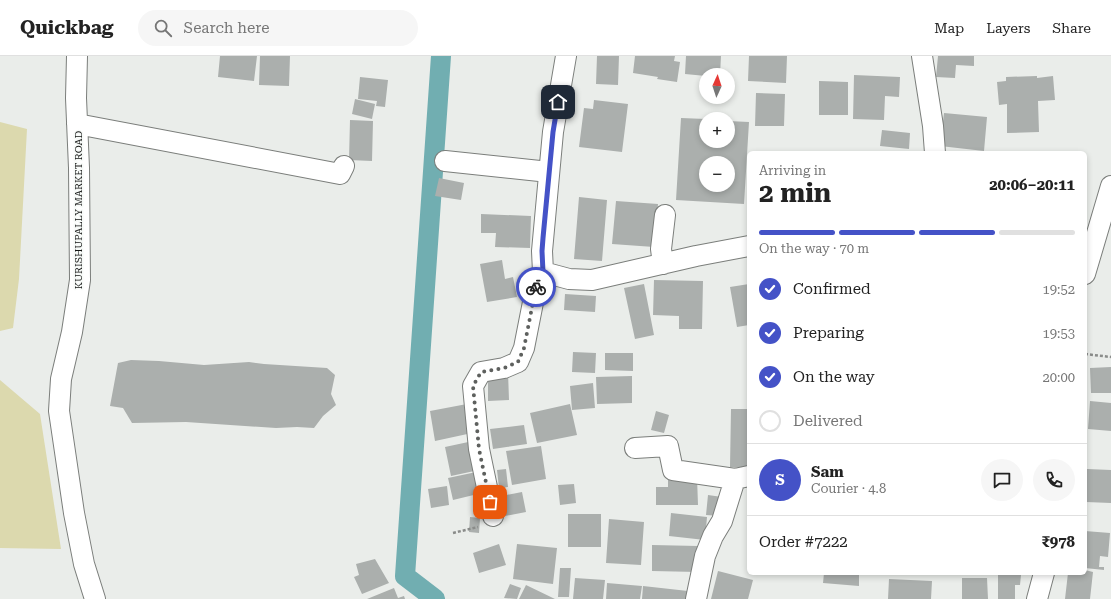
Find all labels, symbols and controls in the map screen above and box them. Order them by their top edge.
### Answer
search box [138,10,418,46]
text: Quickbag [20,16,114,39]
icon: search [152,17,174,39]
text: Search here [184,19,270,37]
text: Map [934,20,964,36]
text: Layers [986,20,1030,36]
text: Share [1052,20,1091,36]
north arrow [699,68,735,104]
map controls [699,68,735,192]
pin [541,85,575,119]
icon: home [547,91,569,113]
button: + [699,112,735,148]
street label: KURISHUPALLY MARKET ROAD [73,131,84,289]
button: − [699,156,735,192]
text: Arriving in [759,163,826,178]
text: 20:06–20:11 [989,176,1075,194]
text: 2 min [759,178,831,208]
text: On the way · 70 m [759,241,869,256]
courier [516,267,556,307]
icon: bike [525,276,547,298]
icon: check [759,278,781,300]
text: Confirmed [793,280,871,298]
text: 19:52 [1043,282,1075,297]
icon: check [759,322,781,344]
text: Preparing [793,324,864,342]
text: 19:53 [1043,326,1075,341]
icon: check [759,366,781,388]
text: On the way [793,368,875,386]
text: 20:00 [1043,370,1075,385]
text: Delivered [793,412,863,430]
button: chat [981,459,1023,501]
button: phone [1033,459,1075,501]
text: Sam [811,463,844,481]
text: S [775,471,785,489]
text: Courier · 4.8 [811,481,886,496]
pin [473,485,507,519]
icon: bag [479,491,501,513]
text: Order #7222 [759,533,848,551]
text: ₹978 [1041,533,1075,551]

